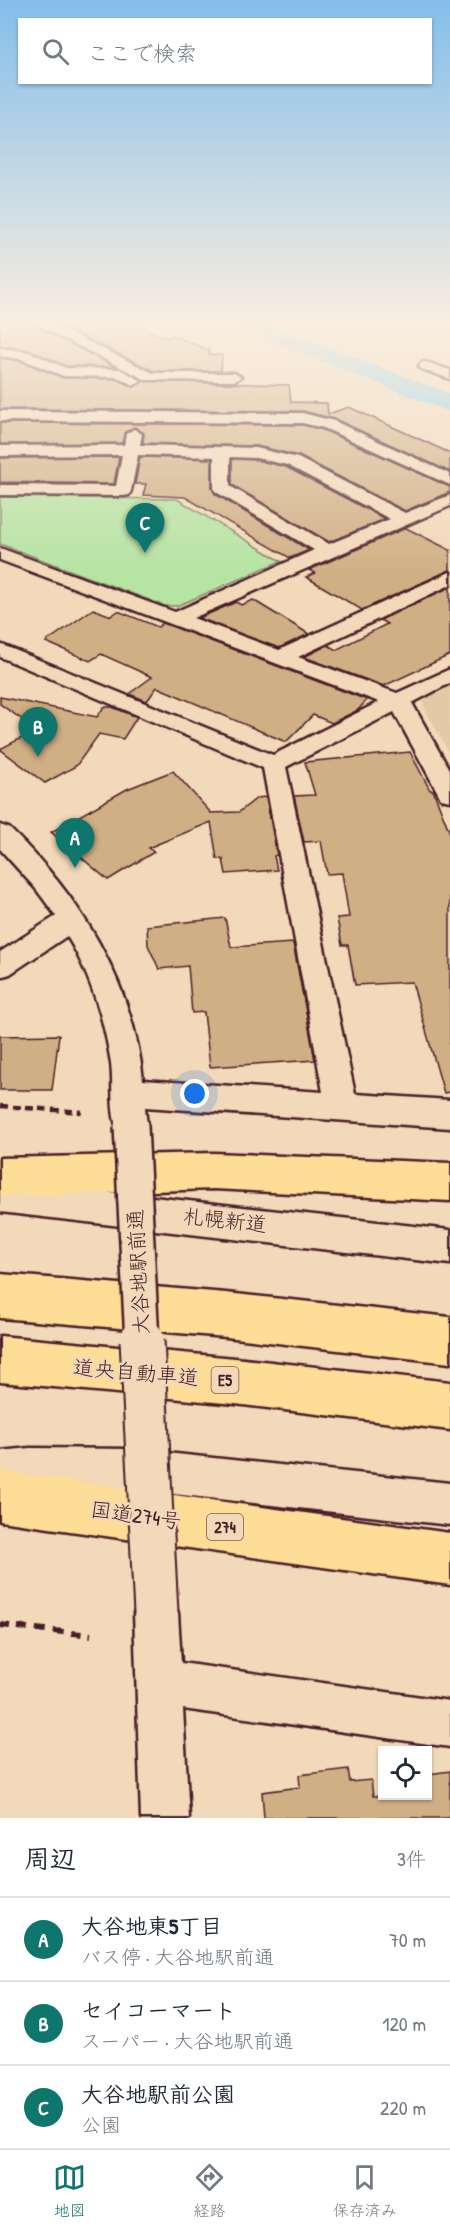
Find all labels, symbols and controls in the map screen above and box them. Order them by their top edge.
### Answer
search box [18,18,432,84]
icon: search [39,35,72,68]
text: ここで検索 [87,38,197,68]
pin: C [126,504,164,553]
pin: B [18,708,57,757]
pin: A [56,818,94,868]
your location [180,1079,209,1108]
street label: 札幌新道 [182,1201,268,1239]
street label: 大谷地駅前通 [120,1208,156,1336]
street label: 道央自動車道 [72,1352,200,1392]
road number: E5 [212,1367,238,1393]
street label: 国道274号 [89,1494,183,1536]
road number: 274 [207,1514,243,1540]
map controls [378,1746,432,1800]
button: locate [378,1746,432,1800]
text: 周辺 [24,1841,76,1876]
text: 3件 [397,1845,426,1872]
text: 大谷地東5丁目 [81,1911,222,1941]
text: A [39,1926,48,1953]
text: 70 m [389,1926,426,1953]
text: バス停 · 大谷地駅前通 [81,1943,274,1970]
text: セイコーマート [81,1995,236,2025]
text: B [38,2010,49,2037]
text: 120 m [382,2010,426,2037]
text: スーパー · 大谷地駅前通 [81,2027,293,2054]
text: 大谷地駅前公園 [81,2079,235,2109]
text: C [38,2094,49,2121]
text: 220 m [380,2094,426,2121]
text: 公園 [81,2111,121,2138]
tab: 地図 [53,2161,86,2221]
tab: 経路 [193,2161,226,2221]
tab: 保存済み [333,2161,397,2221]

